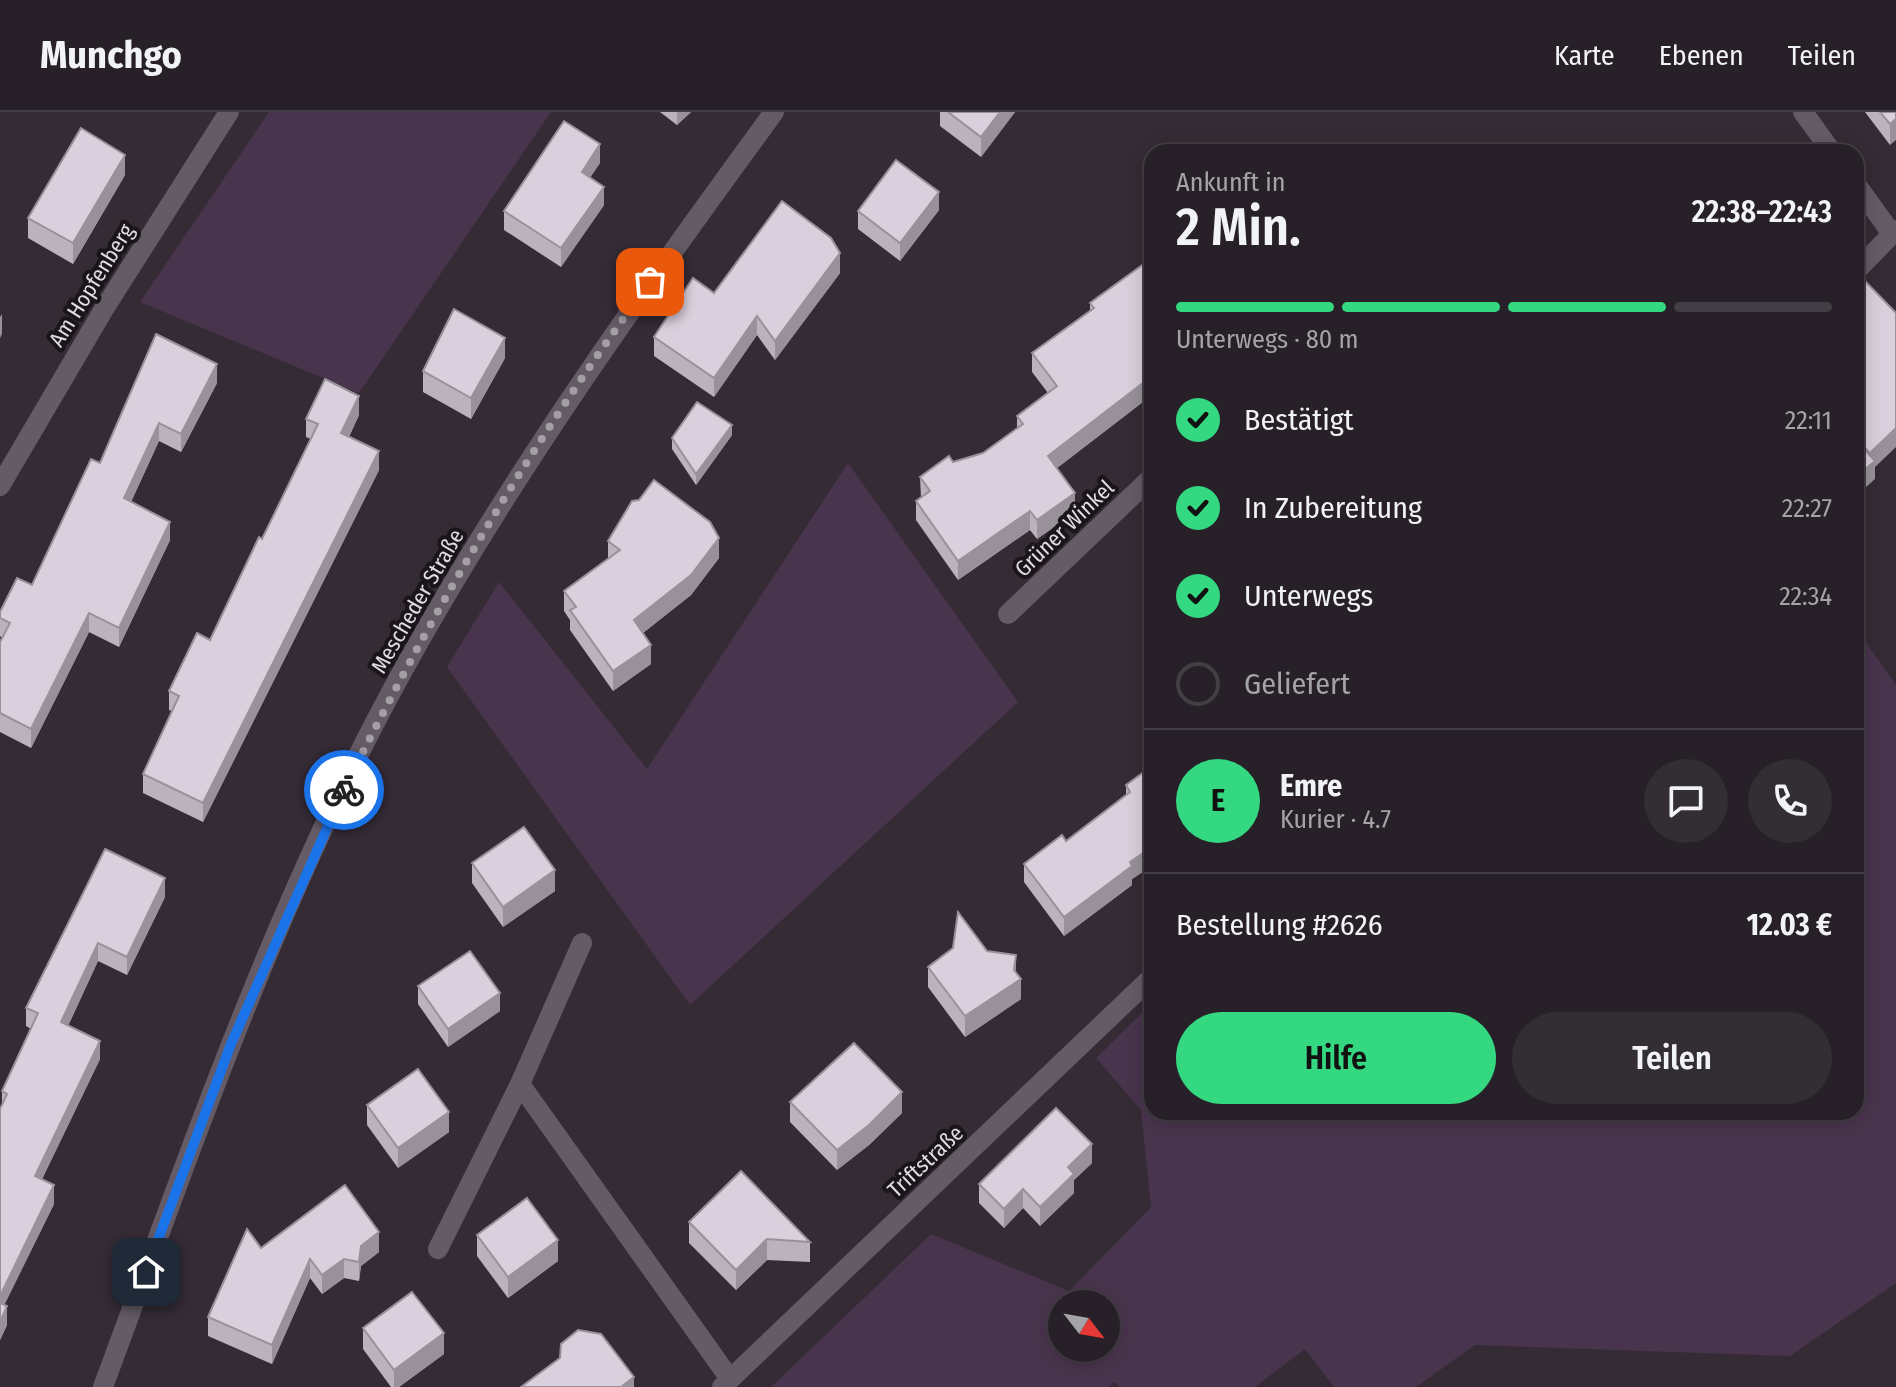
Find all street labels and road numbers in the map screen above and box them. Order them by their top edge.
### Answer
street label: Am Hopfenberg [43,218,140,352]
street label: Grüner Winkel [1009,474,1120,582]
street label: Mescheder Straße [365,524,470,678]
street label: Triftstraße [882,1120,969,1203]

